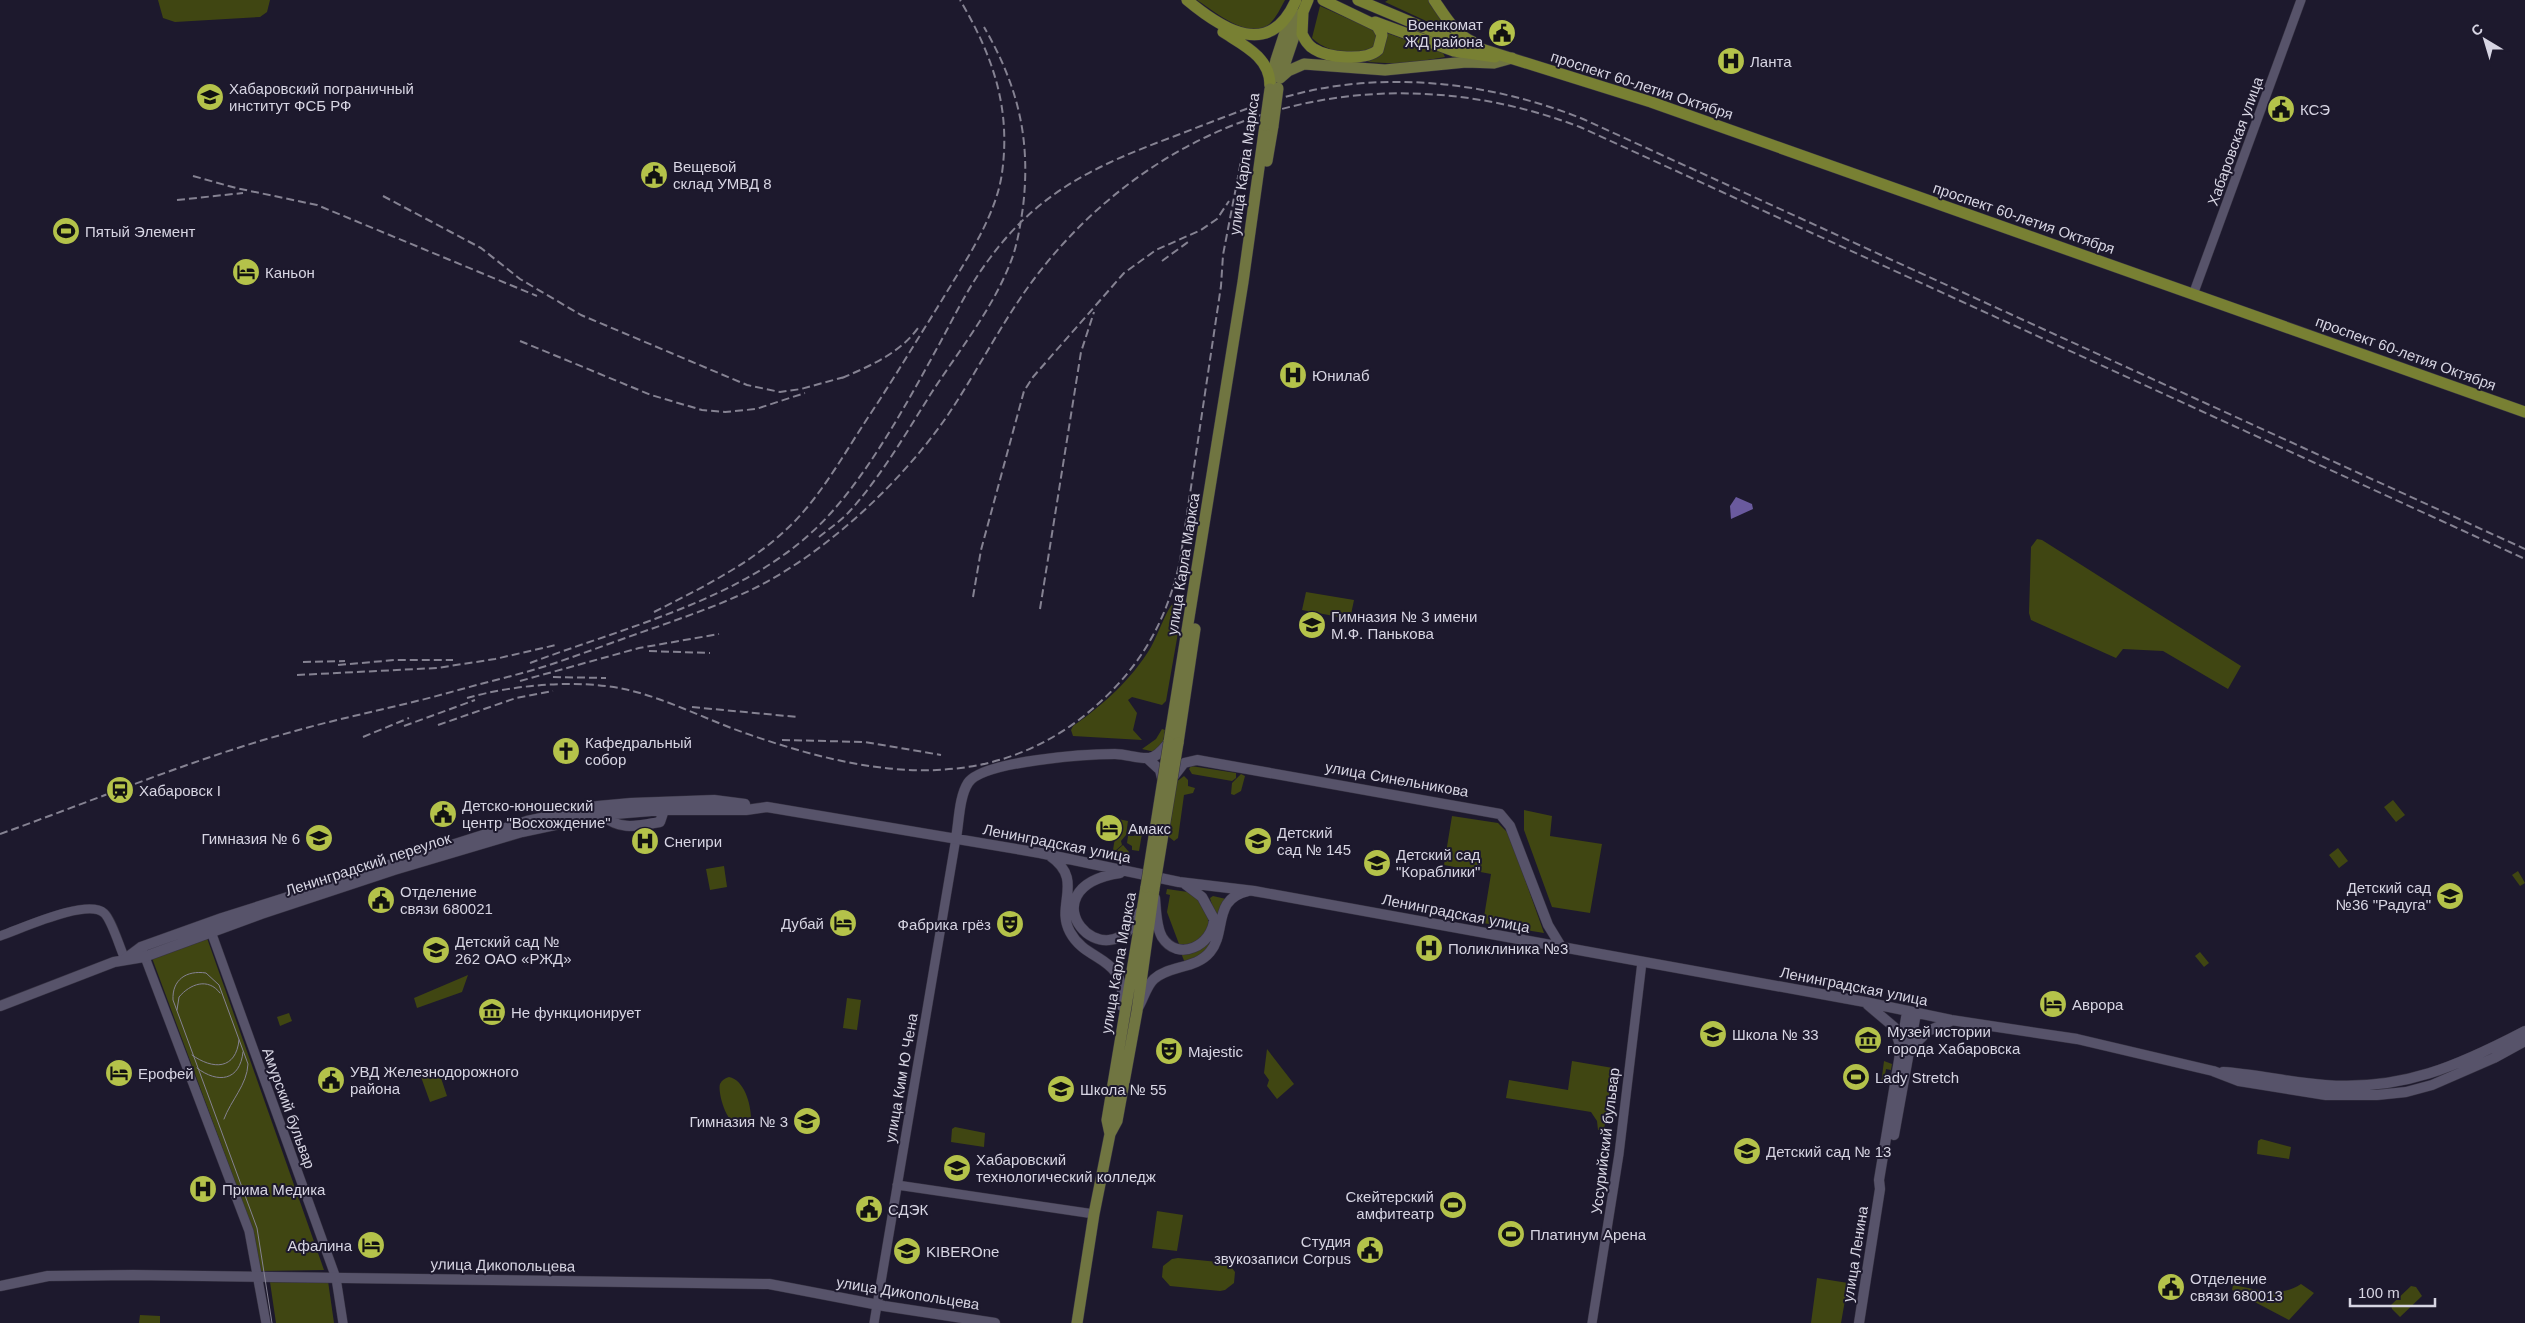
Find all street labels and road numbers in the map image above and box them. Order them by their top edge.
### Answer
street label: проспект 60-летия Октября [1549,47,1735,123]
street label: Хабаровская улица [2204,74,2266,208]
street label: улица Карла Маркса [1226,91,1262,236]
street label: проспект 60-летия Октября [1931,179,2117,257]
street label: проспект 60-летия Октября [2314,312,2498,394]
street label: улица Карла Маркса [1163,491,1203,636]
street label: улица Синельникова [1324,758,1471,800]
street label: Ленинградская улица [982,820,1133,866]
street label: Ленинградский переулок [283,829,453,899]
street label: улица Карла Маркса [1097,890,1139,1035]
street label: Ленинградская улица [1381,890,1532,936]
street label: Ленинградская улица [1779,963,1930,1009]
street label: улица Ким Ю Чена [881,1011,921,1144]
street label: Амурский бульвар [259,1045,319,1171]
street label: Уссурийский бульвар [1588,1067,1622,1215]
street label: улица Ленина [1839,1204,1871,1303]
street label: улица Дикопольцева [431,1255,576,1275]
street label: улица Дикопольцева [835,1273,981,1313]

